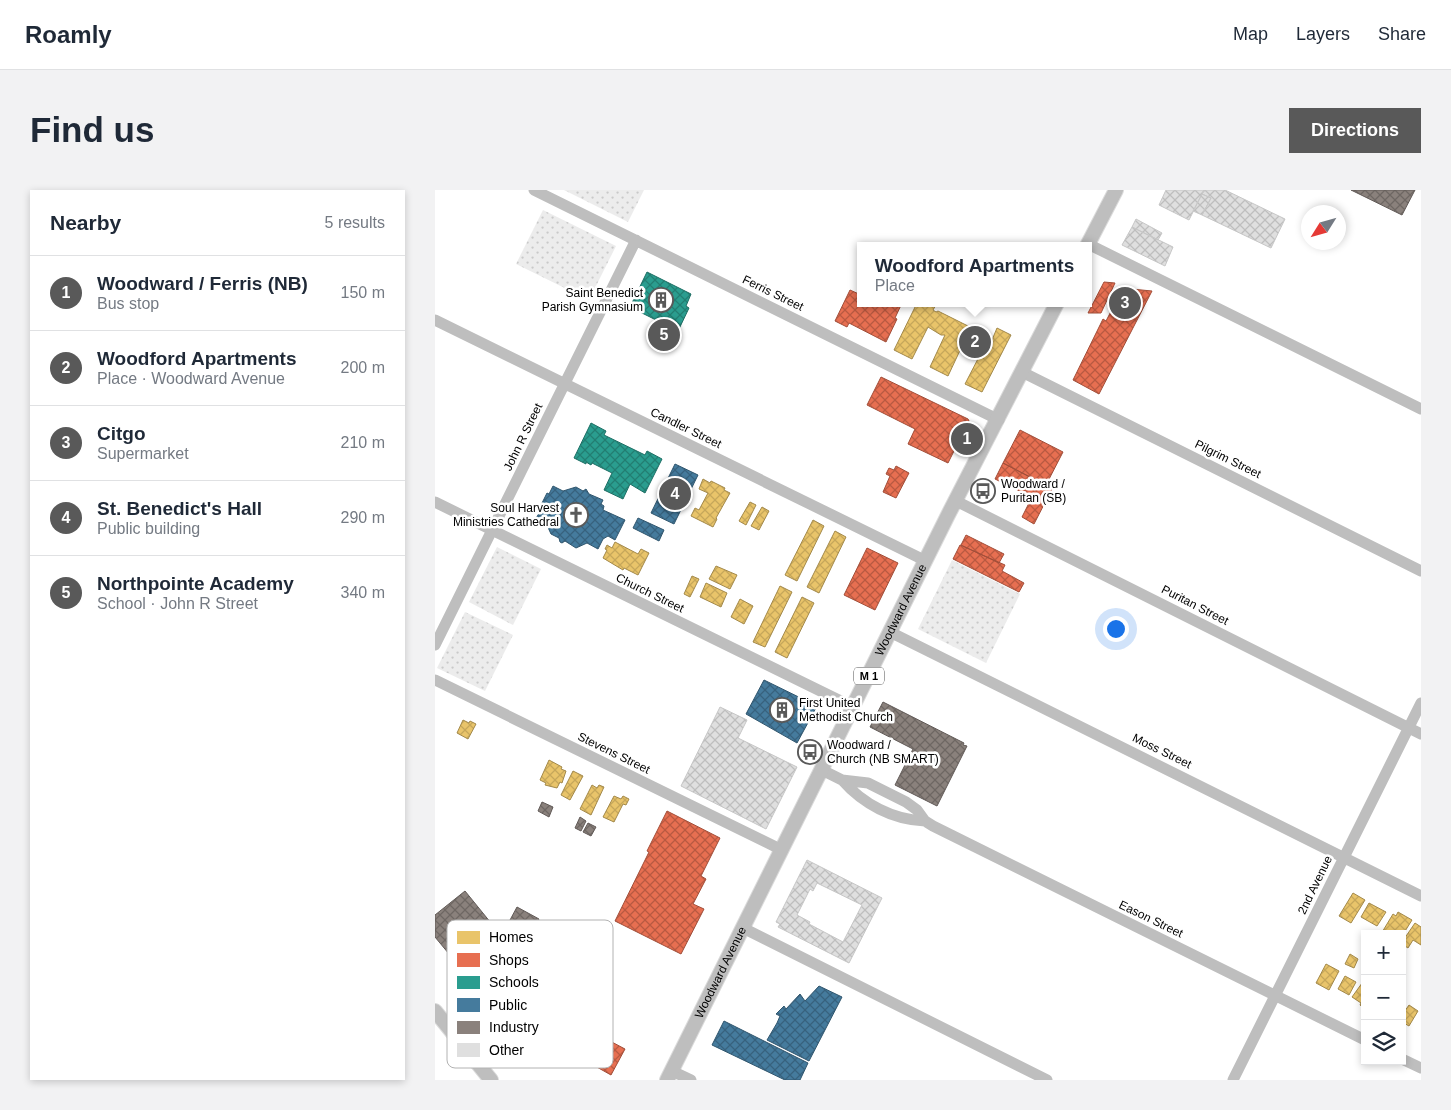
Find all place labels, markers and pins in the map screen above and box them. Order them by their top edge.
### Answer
pin: 3 [1109,284,1141,322]
place label: Saint Benedict Parish Gymnasium [542,286,644,314]
building icon: Saint Benedict Parish Gymnasium [648,287,674,313]
pin: 5 [648,316,680,354]
pin: 2 [959,323,991,361]
pin: 1 [951,420,983,458]
pin: 4 [659,475,691,513]
place label: Woodward / Puritan (SB) [1001,477,1066,505]
bus stop icon: Woodward / Puritan (SB) [970,478,996,504]
place label: Soul Harvest Ministries Cathedral [453,501,560,529]
church icon: Soul Harvest Ministries Cathedral [563,502,589,528]
place label: First United Methodist Church [799,696,893,724]
building icon: First United Methodist Church [769,697,795,723]
place label: Woodward / Church (NB SMART) [827,738,939,766]
bus stop icon: Woodward / Church (NB SMART) [797,739,823,765]

